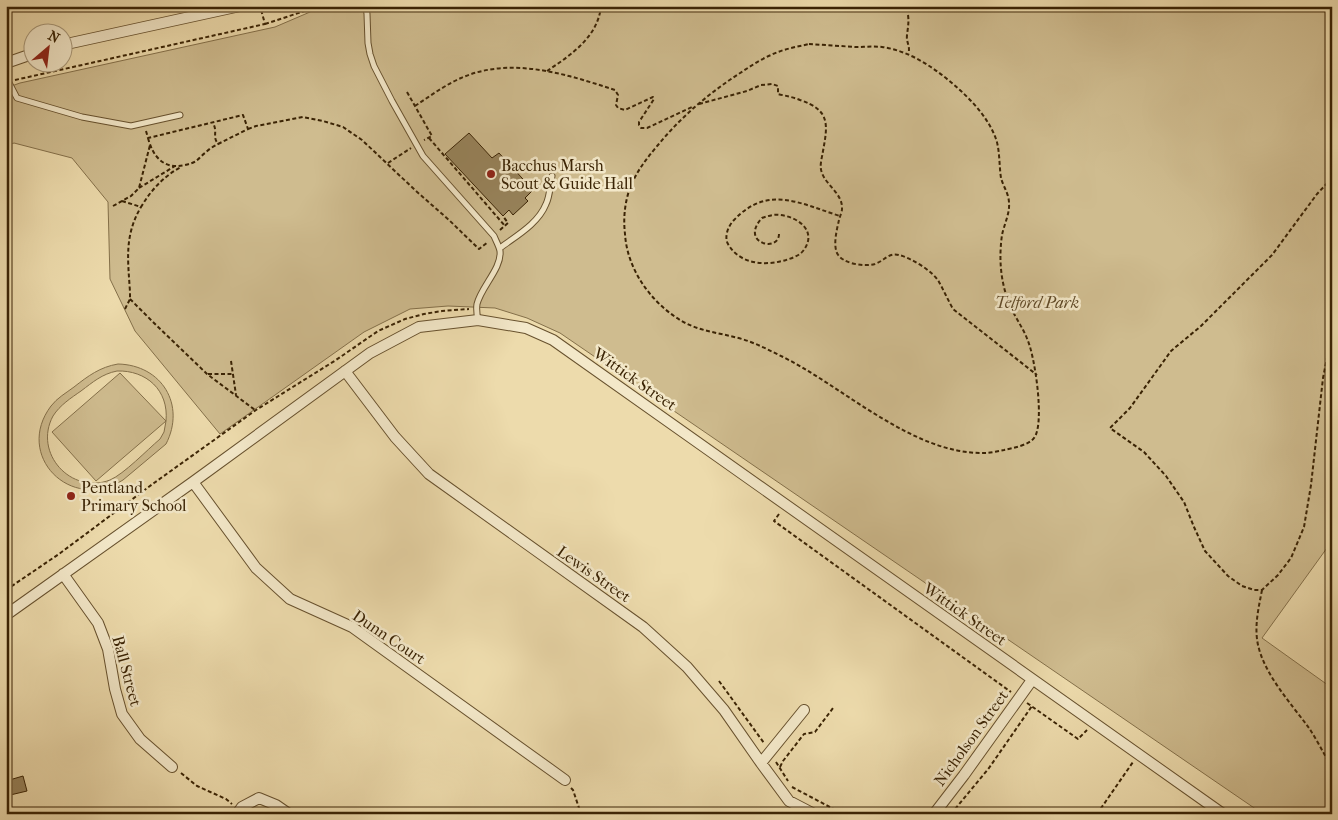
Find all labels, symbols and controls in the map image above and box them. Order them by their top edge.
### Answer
north arrow [22,22,72,72]
text: N [45,27,63,47]
place label: Bacchus Marsh Scout & Guide Hall [501,156,634,193]
marker: Bacchus Marsh Scout & Guide Hall [485,168,497,180]
park label: Telford Park [995,293,1079,312]
street label: Wittick Street [589,343,680,415]
place label: Pentland Primary School [81,478,187,515]
marker: Pentland Primary School [65,490,77,502]
street label: Lewis Street [553,542,635,607]
street label: Wittick Street [919,578,1010,650]
street label: Dunn Court [349,606,429,668]
street label: Ball Street [108,634,146,709]
street label: Nicholson Street [930,686,1012,790]

